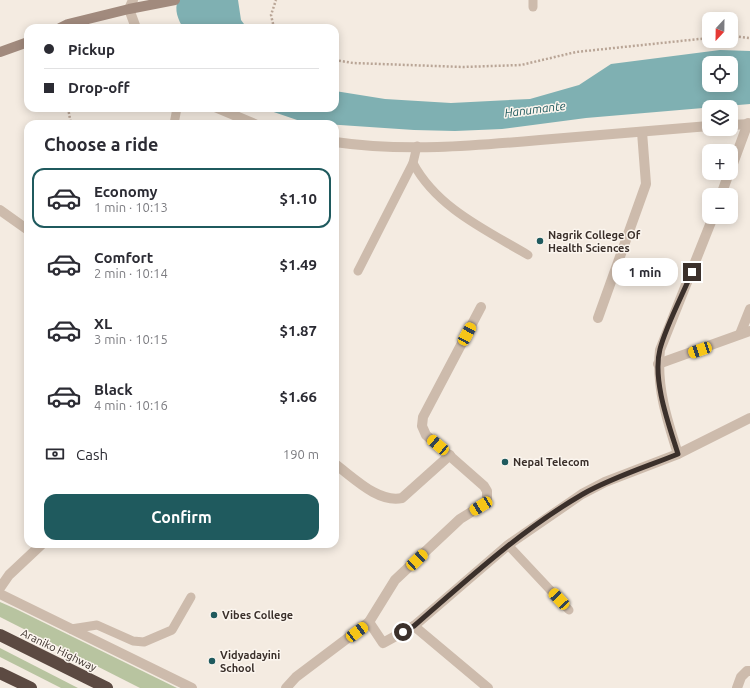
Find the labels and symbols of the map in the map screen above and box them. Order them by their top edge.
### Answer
north arrow [702,12,738,48]
water label: Hanumante [504,99,566,119]
place label: Nagrik College Of Health Sciences [548,229,641,254]
marker: Nagrik College Of Health Sciences [535,236,545,246]
callout: 1 min [612,258,678,286]
route end [683,263,701,281]
car [456,321,478,347]
car [687,340,713,360]
car [425,433,451,457]
place label: Nepal Telecom [513,456,589,468]
marker: Nepal Telecom [500,457,510,467]
car [468,495,494,517]
car [404,547,430,573]
car [546,586,572,612]
place label: Vibes College [222,609,293,621]
marker: Vibes College [209,610,219,620]
car [344,620,370,644]
route start [394,623,412,641]
street label: Araniko Highway [19,626,99,674]
place label: Vidyadayini School [220,649,280,674]
marker: Vidyadayini School [207,656,217,666]

